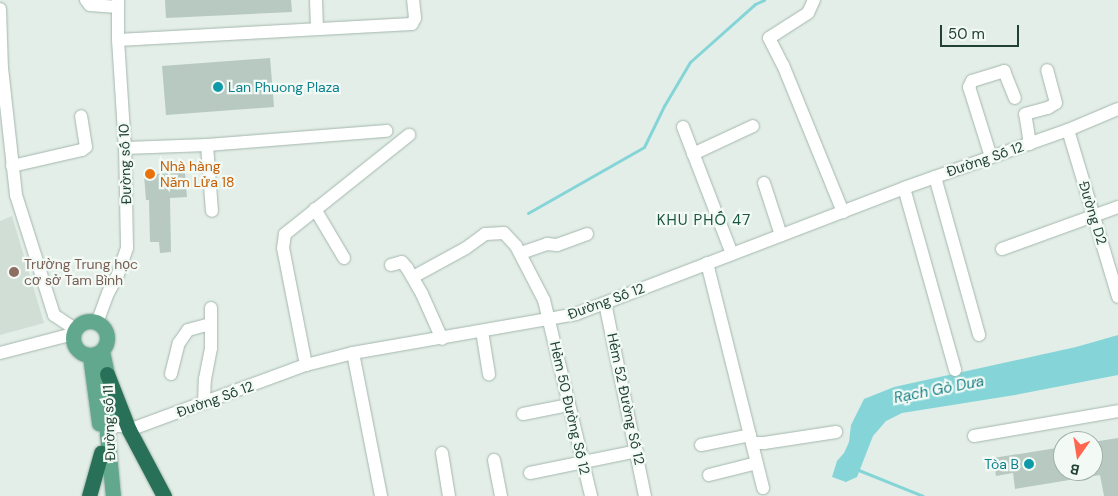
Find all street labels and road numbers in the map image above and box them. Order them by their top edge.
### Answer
street label: Đường số 10 [115,123,135,205]
street label: Đường Số 12 [944,138,1026,180]
street label: Đường D2 [1075,179,1111,247]
street label: Đường Số 12 [565,279,647,323]
street label: Hẻm 52 Đường Số 12 [604,332,648,466]
street label: Hẻm 50 Đường Số 12 [547,340,593,476]
street label: Đường Số 12 [174,377,256,421]
street label: Đường số 11 [99,385,119,461]

